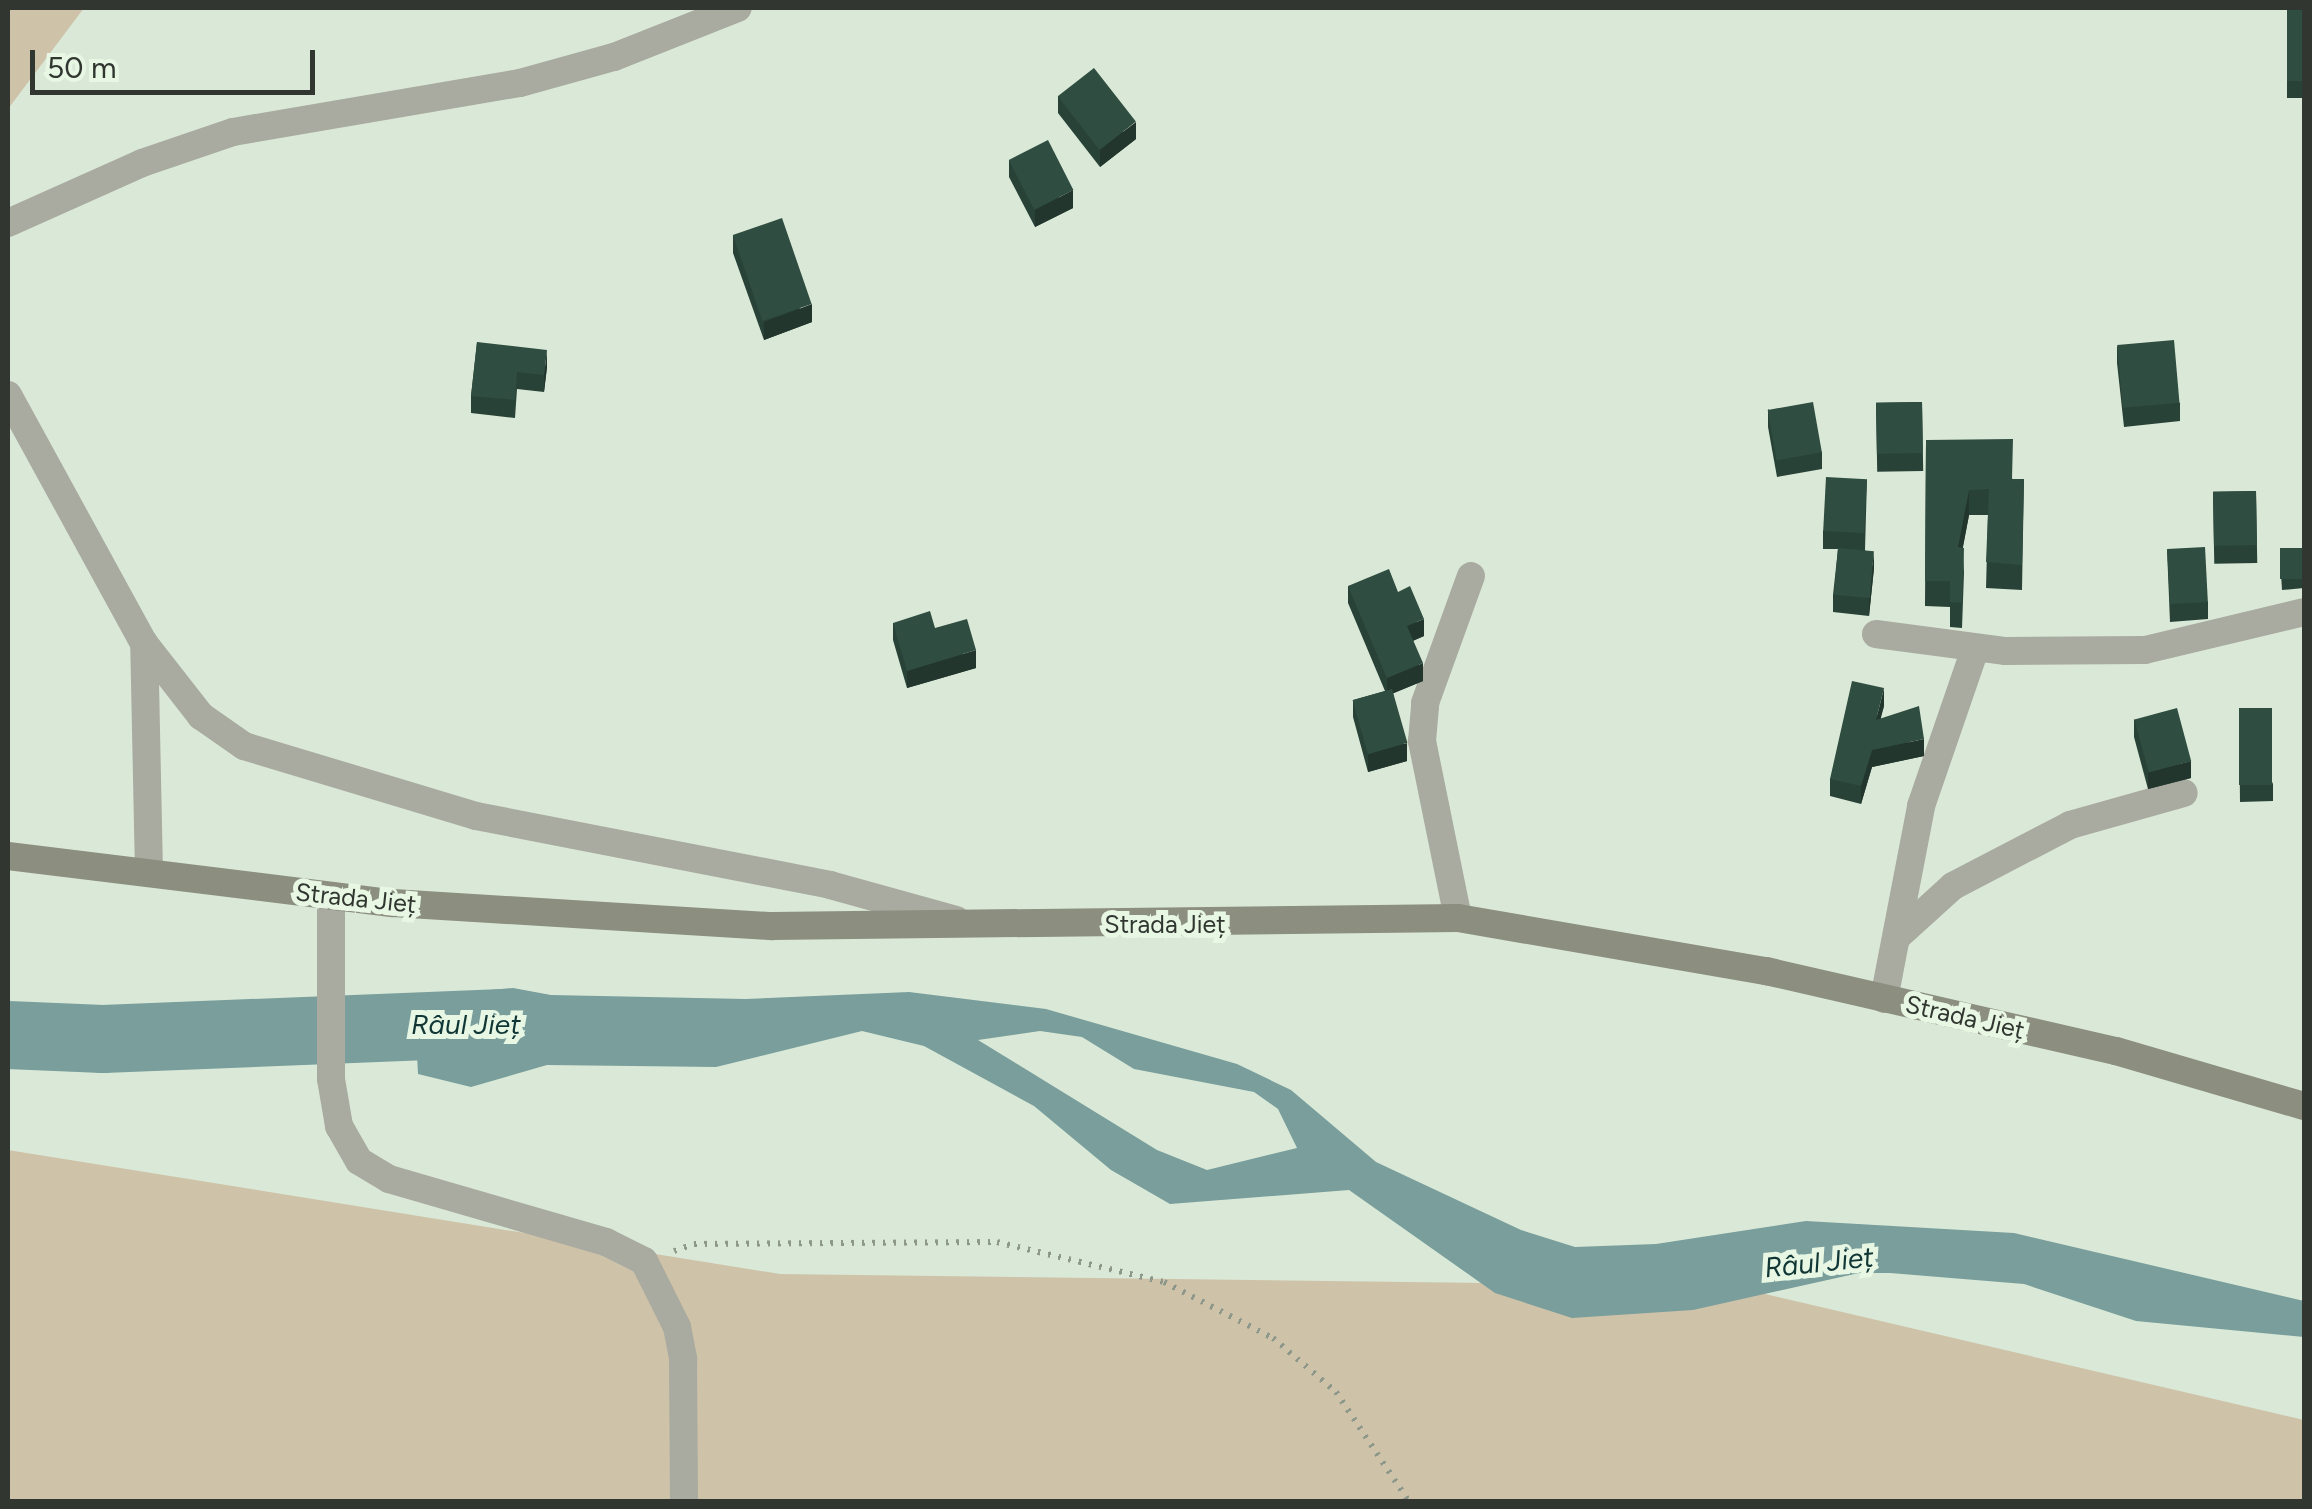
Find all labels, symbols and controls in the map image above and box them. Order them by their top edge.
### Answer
scale bar [35,30,320,92]
text: 50 m [47,49,116,86]
street label: Strada Jieț [294,877,418,919]
street label: Strada Jieț [1104,909,1226,939]
street label: Strada Jieț [1903,989,2027,1045]
water label: Râul Jieț [411,1007,521,1041]
water label: Râul Jieț [1763,1240,1875,1284]

